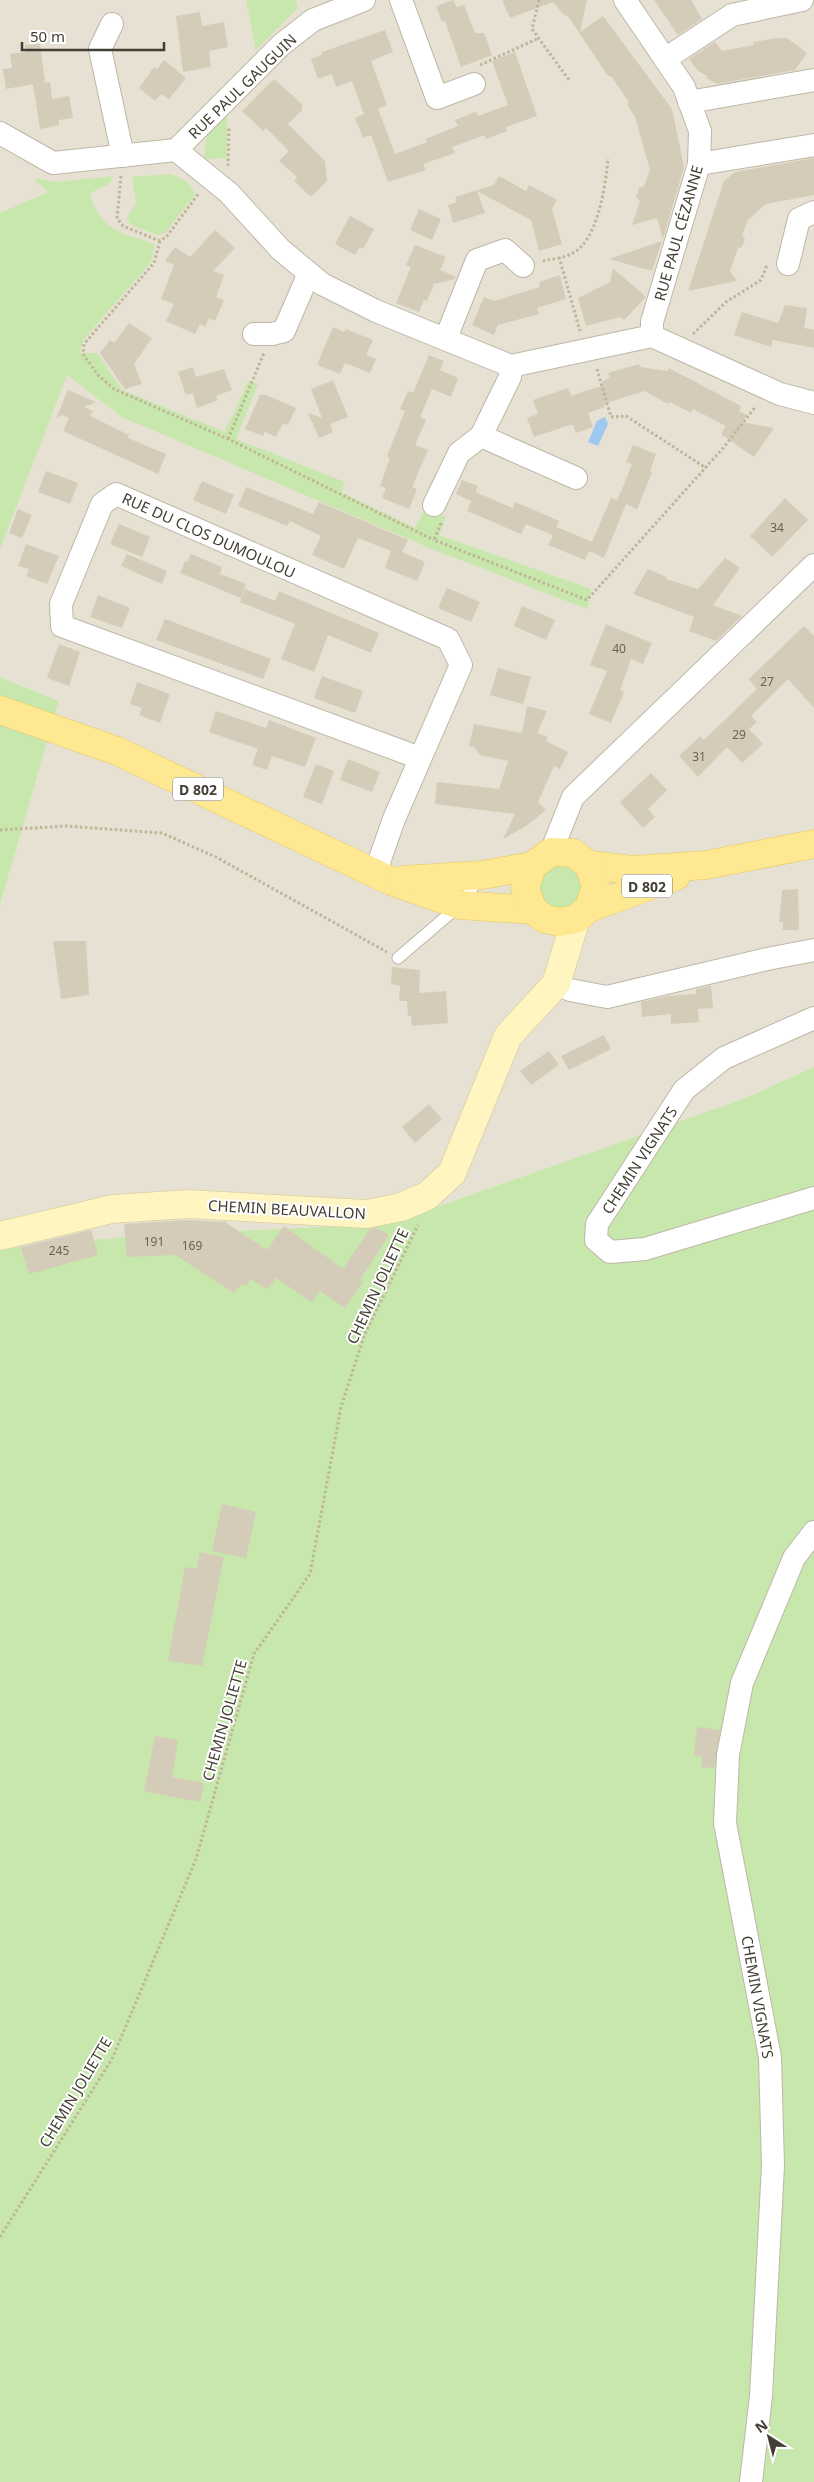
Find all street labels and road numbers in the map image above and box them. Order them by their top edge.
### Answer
street label: RUE PAUL GAUGUIN [184,29,300,143]
street label: RUE PAUL CÉZANNE [649,163,707,303]
street label: RUE DU CLOS DUMOULOU [119,488,299,582]
road number: D 802 [173,778,223,801]
road number: D 802 [622,874,672,898]
street label: CHEMIN VIGNATS [597,1102,681,1218]
street label: CHEMIN BEAUVALLON [208,1195,366,1223]
street label: CHEMIN JOLIETTE [341,1225,413,1347]
street label: CHEMIN JOLIETTE [197,1657,251,1783]
street label: CHEMIN VIGNATS [737,1934,779,2060]
street label: CHEMIN JOLIETTE [34,2033,116,2151]

